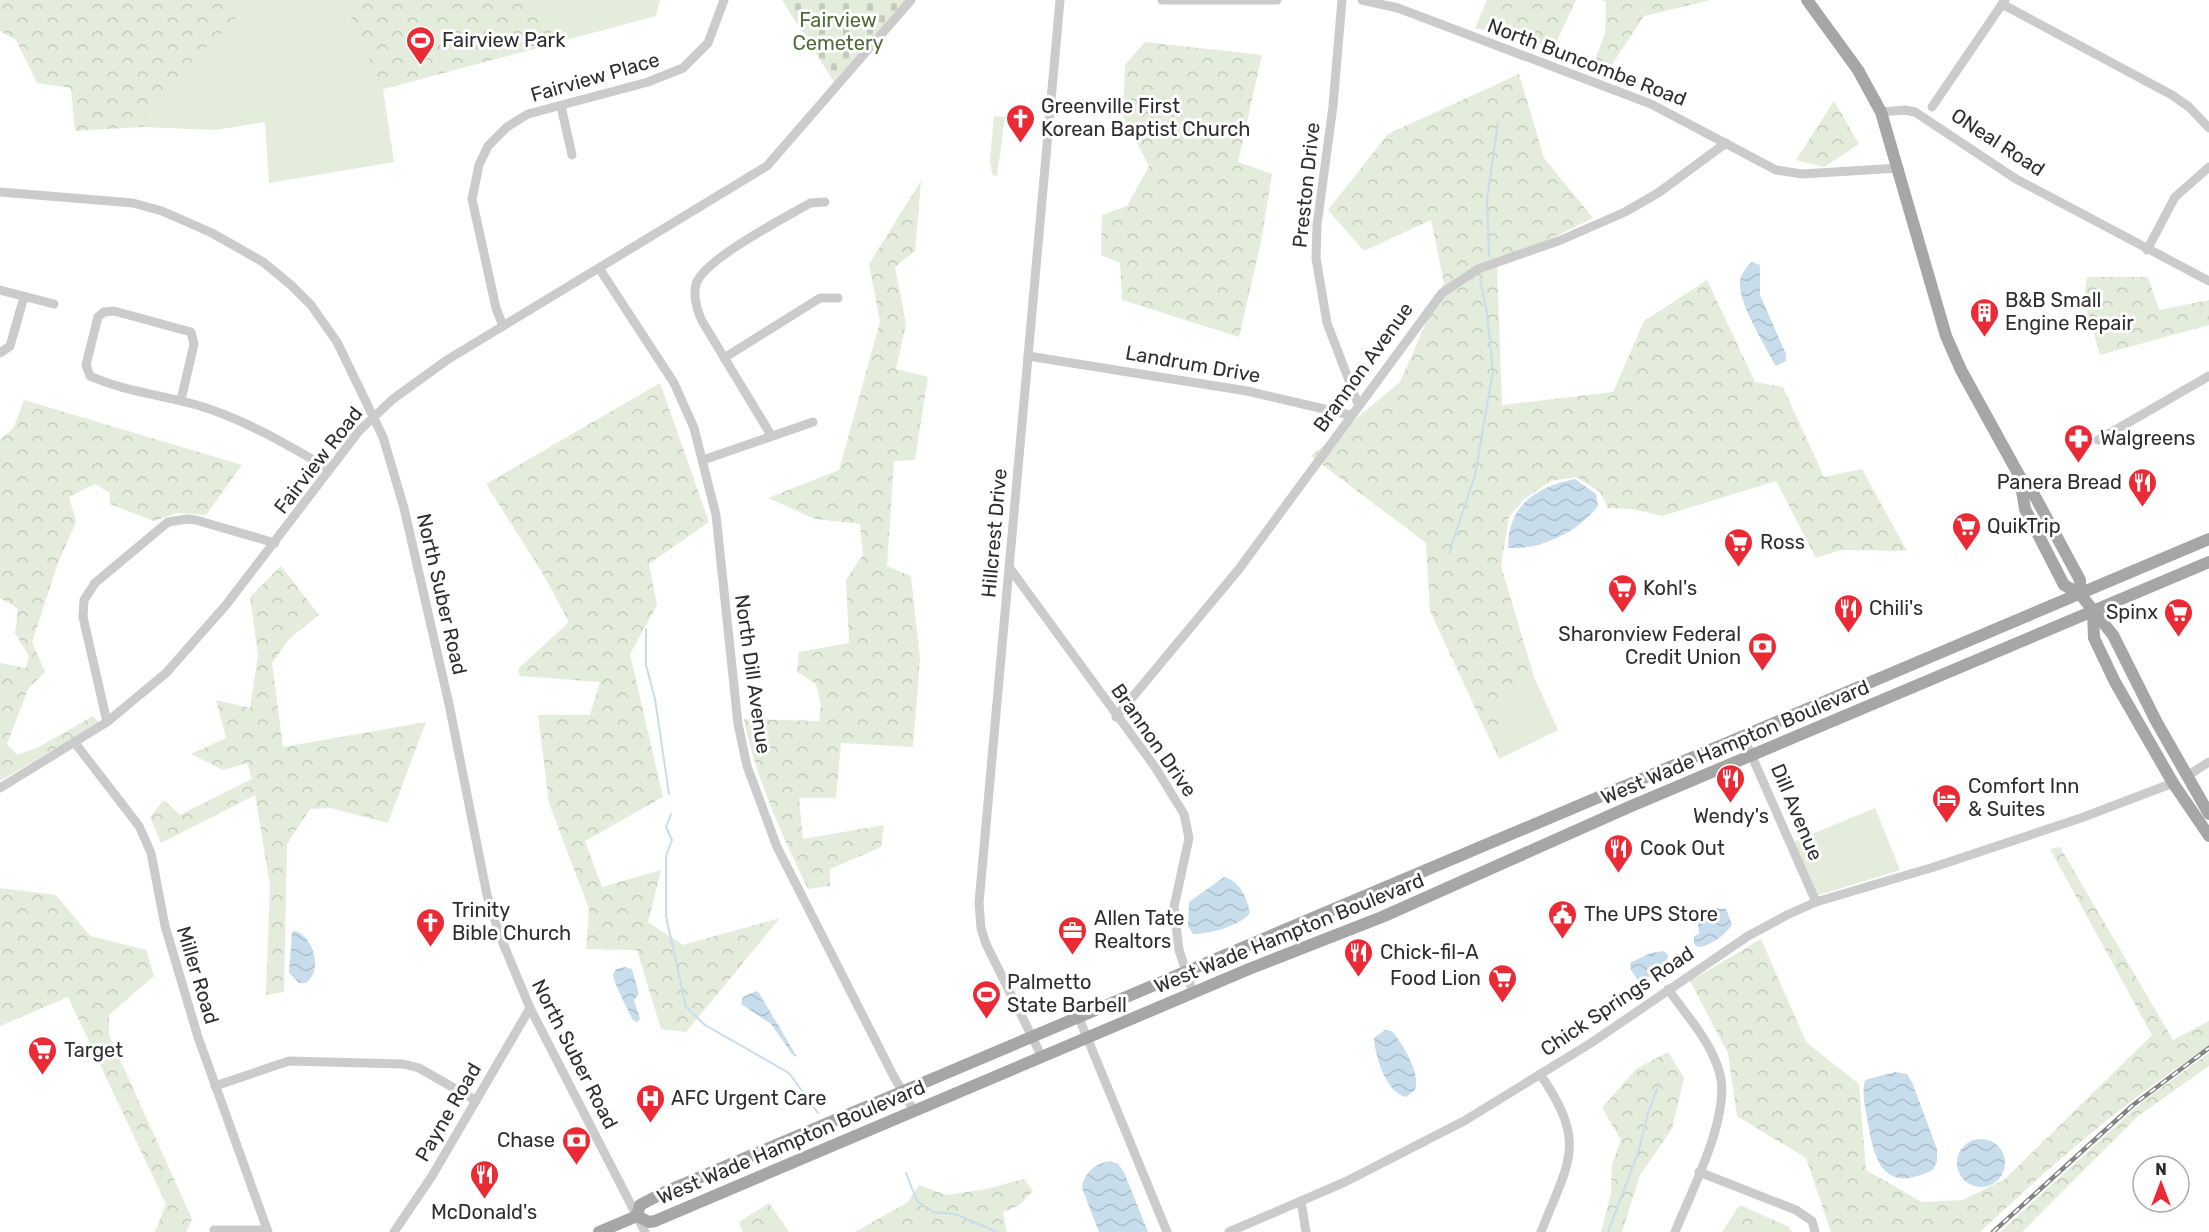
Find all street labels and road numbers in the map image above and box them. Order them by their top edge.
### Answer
street label: North Buncombe Road [1484,13,1690,111]
street label: Fairview Place [528,47,662,107]
street label: ONeal Road [1947,103,2049,181]
street label: Preston Drive [1287,121,1325,249]
street label: Brannon Avenue [1308,298,1418,436]
street label: Landrum Drive [1124,340,1262,388]
street label: Fairview Road [269,402,367,518]
street label: Hillcrest Drive [976,467,1012,599]
street label: North Suber Road [412,511,472,677]
street label: North Dill Avenue [730,593,776,755]
street label: West Wade Hampton Boulevard [1597,675,1873,809]
street label: Brannon Drive [1106,679,1202,801]
street label: Dill Avenue [1766,760,1828,864]
street label: West Wade Hampton Boulevard [1151,868,1427,998]
street label: Miller Road [172,923,224,1027]
street label: Chick Springs Road [1536,941,1698,1061]
street label: North Suber Road [527,975,623,1133]
street label: Payne Road [410,1058,486,1166]
street label: West Wade Hampton Boulevard [653,1075,929,1209]

